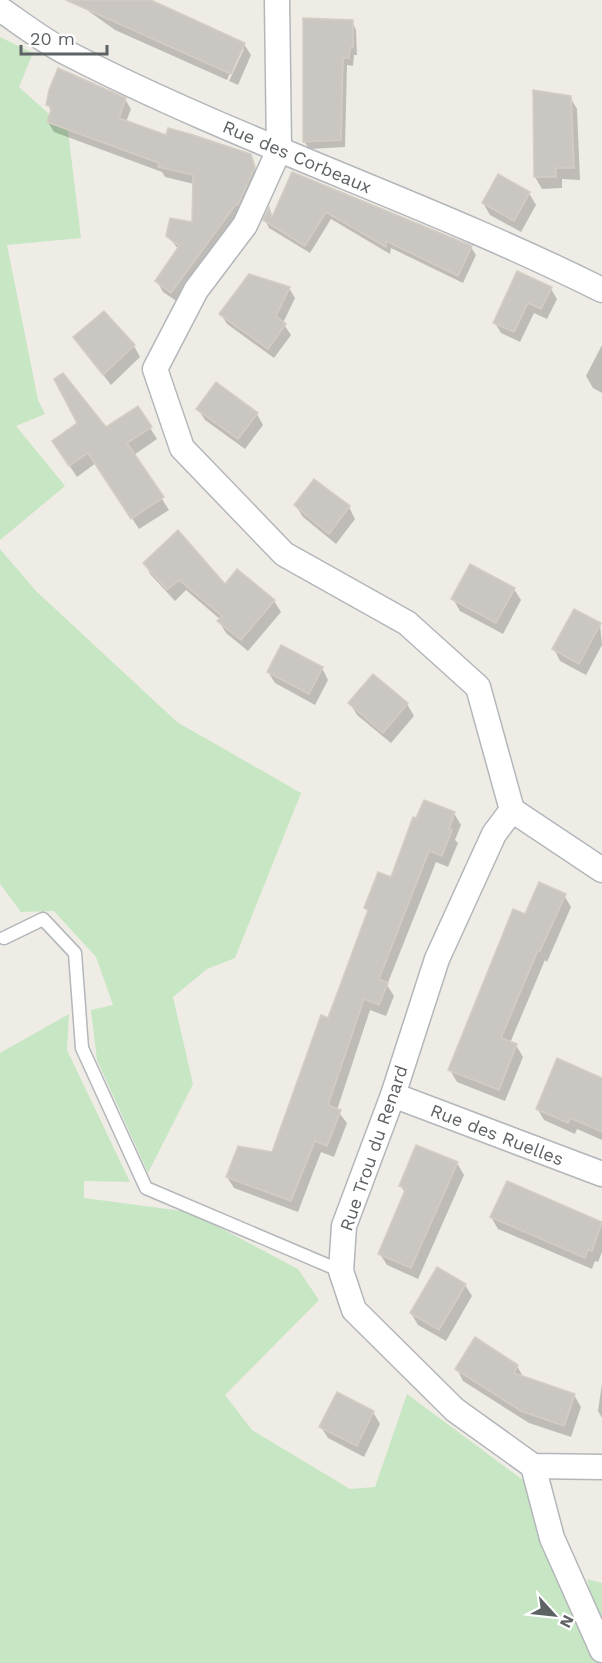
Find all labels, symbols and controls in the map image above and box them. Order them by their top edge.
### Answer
scale bar [21,18,106,56]
text: 20 m [30,28,75,49]
street label: Rue des Corbeaux [220,116,375,197]
street label: Rue Trou du Renard [335,1062,412,1233]
street label: Rue des Ruelles [428,1099,567,1170]
north arrow [524,1585,584,1645]
text: N [556,1612,578,1631]

